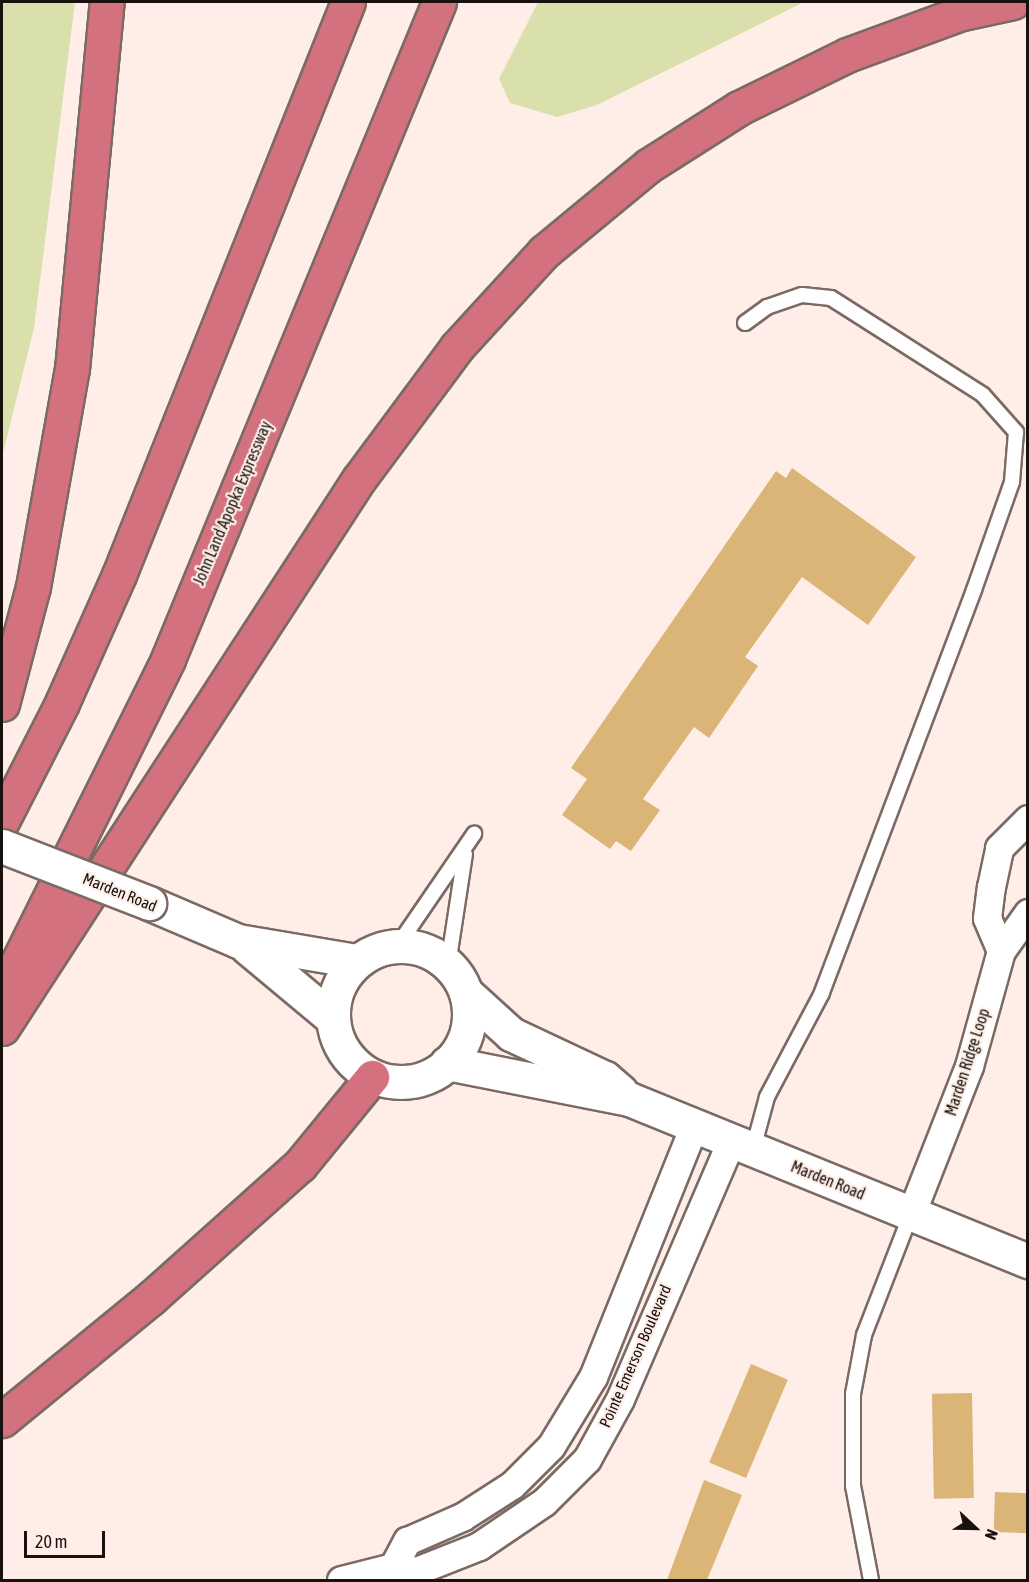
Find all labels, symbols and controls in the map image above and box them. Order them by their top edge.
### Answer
street label: John Land Apopka Expressway [189,418,275,588]
street label: Marden Road [80,868,160,916]
street label: Marden Ridge Loop [941,1006,993,1118]
street label: Marden Road [788,1156,868,1204]
street label: Pointe Emerson Boulevard [595,1282,675,1430]
north arrow [945,1498,1005,1558]
scale bar [27,1519,108,1557]
text: N [982,1527,1002,1542]
text: 20 m [35,1531,67,1552]

